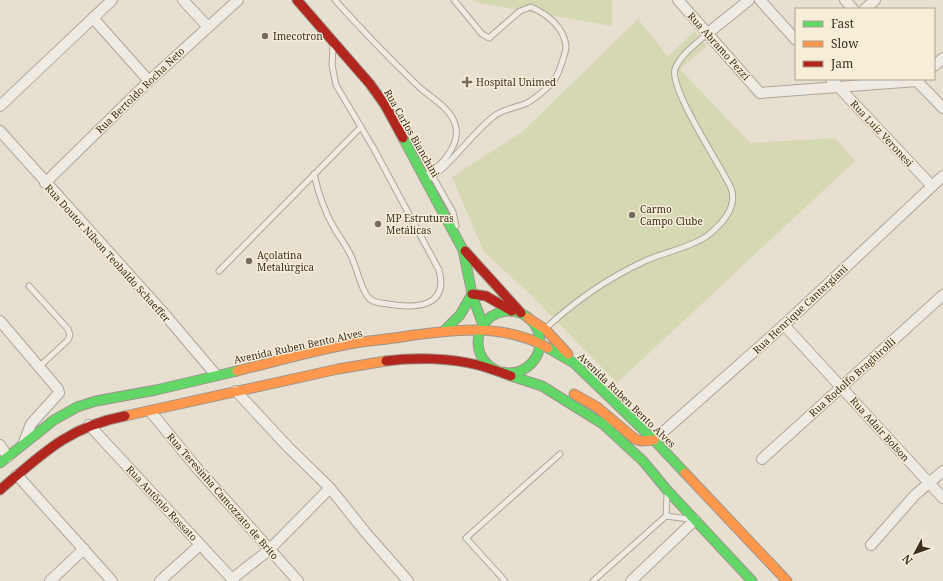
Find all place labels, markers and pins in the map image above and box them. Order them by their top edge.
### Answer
place label: Imecotron [273,29,323,43]
marker: Imecotron [260,31,270,41]
place label: Hospital Unimed [476,75,556,89]
marker: Hospital Unimed [461,76,473,88]
place label: Carmo Campo Clube [640,202,703,228]
marker: Carmo Campo Clube [627,210,637,220]
place label: MP Estruturas Metálicas [386,211,454,237]
marker: MP Estruturas Metálicas [373,219,383,229]
place label: Açolatina Metalúrgica [257,248,315,274]
marker: Açolatina Metalúrgica [244,256,254,266]

